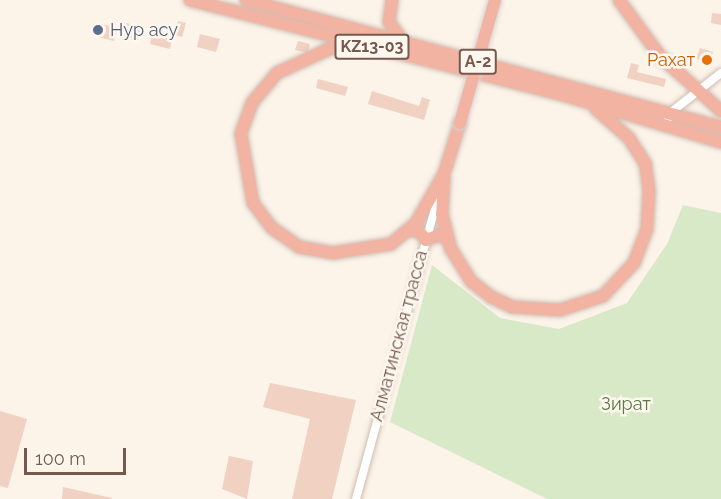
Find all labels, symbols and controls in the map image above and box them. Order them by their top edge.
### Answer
place label: Нур асу [110,19,178,41]
marker: Нур асу [91,23,105,37]
road number: KZ13-03 [333,34,411,60]
road number: A-2 [458,49,498,75]
place label: Рахат [647,49,695,71]
marker: Рахат [700,53,714,67]
street label: Алматинская трасса [366,248,432,424]
park label: Зират [601,393,651,415]
scale bar [27,436,129,474]
text: 100 m [35,448,86,469]

